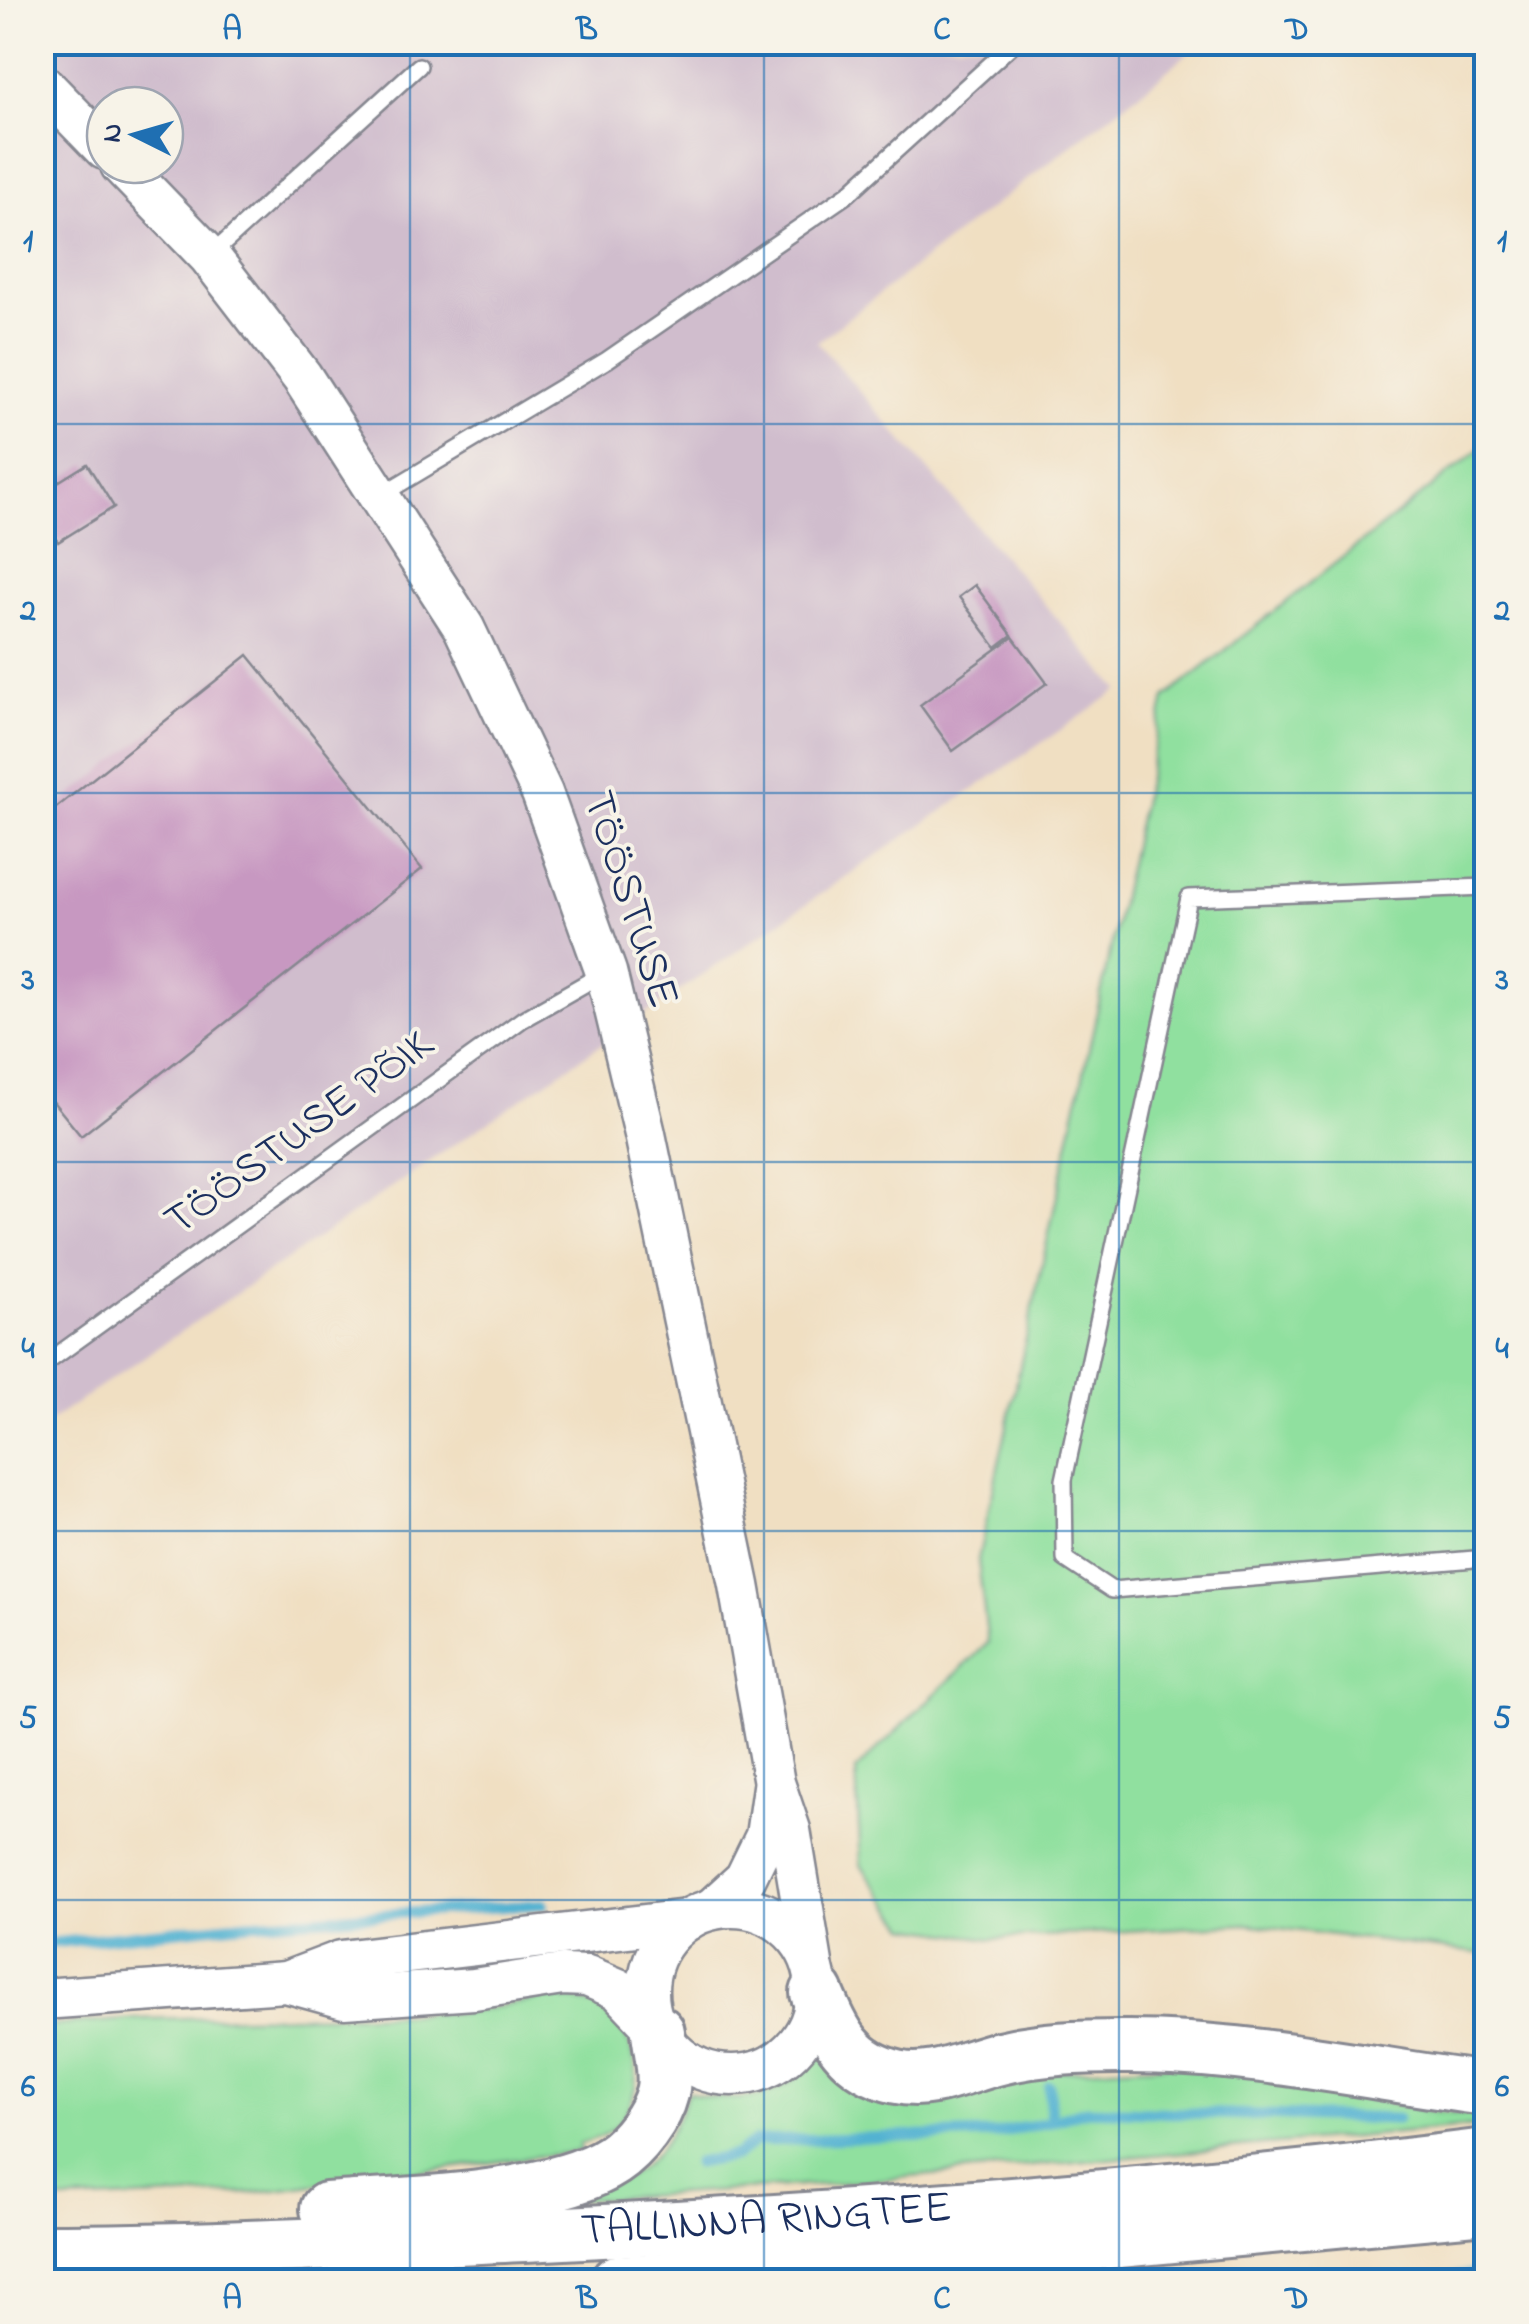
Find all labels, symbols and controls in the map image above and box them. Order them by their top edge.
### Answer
text: A [222,8,242,55]
text: B [574,8,598,55]
text: C [933,8,951,55]
text: D [1283,8,1309,55]
north arrow [85,85,185,185]
text: N [92,122,135,144]
text: 1 [23,220,33,267]
text: 1 [1497,220,1507,267]
text: 2 [19,589,36,636]
text: 2 [1493,589,1510,636]
street label: TÖÖSTUSE [563,783,695,1017]
text: 3 [20,958,35,1005]
text: 3 [1494,958,1509,1005]
street label: TÖÖSTUSE PÕIK [152,1014,448,1254]
text: 4 [21,1327,35,1374]
text: 4 [1495,1327,1509,1374]
text: 5 [19,1696,37,1743]
text: 5 [1493,1696,1511,1743]
text: 6 [21,2065,35,2112]
text: 6 [1495,2065,1509,2112]
street label: TALLINNA RINGTEE [579,2176,954,2265]
text: A [222,2277,242,2324]
text: B [574,2277,598,2324]
text: C [933,2277,951,2324]
text: D [1283,2277,1309,2324]

